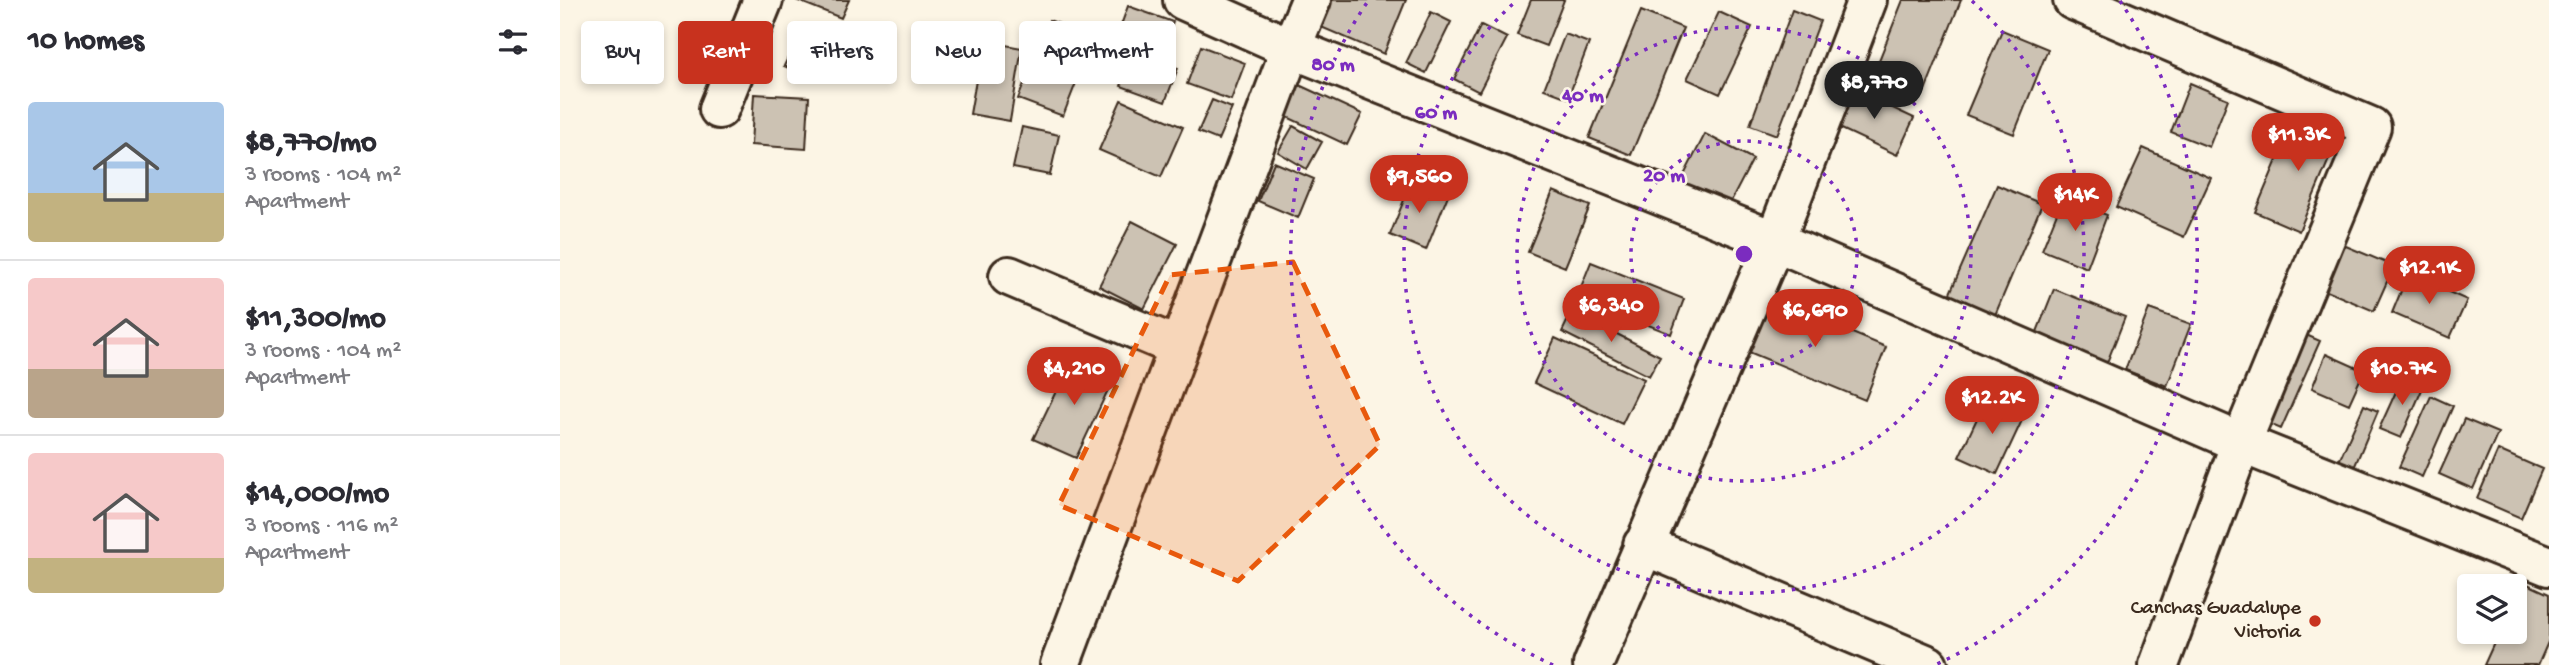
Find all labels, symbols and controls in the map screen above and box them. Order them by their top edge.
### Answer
chip: Buy [581,21,664,84]
chip: Rent [678,21,773,84]
chip: Filters [787,21,897,84]
chip: New [911,21,1005,84]
chip: Apartment [1019,21,1176,84]
icon: filters [494,23,532,61]
text: 10 homes [28,25,144,60]
text: 80 m [1311,54,1355,79]
pin: $8,770 [1817,61,1931,121]
text: $8,770 [1840,70,1908,97]
text: 40 m [1561,85,1604,110]
text: 60 m [1415,102,1457,127]
pin: $11.3K [2241,114,2355,173]
text: $11.3K [2268,122,2328,149]
text: $8,770/mo [245,127,377,162]
icon: home [84,130,168,214]
pin: $9,560 [1362,156,1476,215]
text: 3 rooms · 104 m² [245,162,401,189]
text: $9,560 [1386,164,1452,191]
text: 20 m [1643,165,1685,190]
pin: $14K [2034,174,2116,233]
text: $14K [2053,182,2097,209]
text: Apartment [245,189,349,216]
centre of rings [1732,242,1756,266]
pin: $12.1K [2372,246,2486,306]
text: $12.1K [2399,255,2459,282]
pin: $6,340 [1554,284,1668,344]
pin: $6,690 [1758,290,1872,349]
text: $6,340 [1578,293,1644,320]
text: $6,690 [1782,298,1848,325]
text: $11,300/mo [245,303,386,338]
icon: home [84,306,168,390]
text: 3 rooms · 104 m² [245,338,401,365]
pin: $4,210 [1017,348,1131,407]
pin: $10.7K [2345,348,2459,407]
text: $4,210 [1043,356,1105,383]
text: $10.7K [2370,356,2434,383]
text: Apartment [245,365,349,392]
pin: $12.2K [1935,376,2049,436]
text: $12.2K [1961,385,2023,412]
text: $14,000/mo [245,478,389,513]
icon: home [84,481,168,565]
text: 3 rooms · 116 m² [245,513,398,540]
text: Apartment [245,540,349,567]
map controls [2457,574,2527,644]
button: layers [2457,574,2527,644]
place label: Canchas Guadalupe Victoria [2131,597,2302,646]
marker: Canchas Guadalupe Victoria [2307,613,2323,629]

